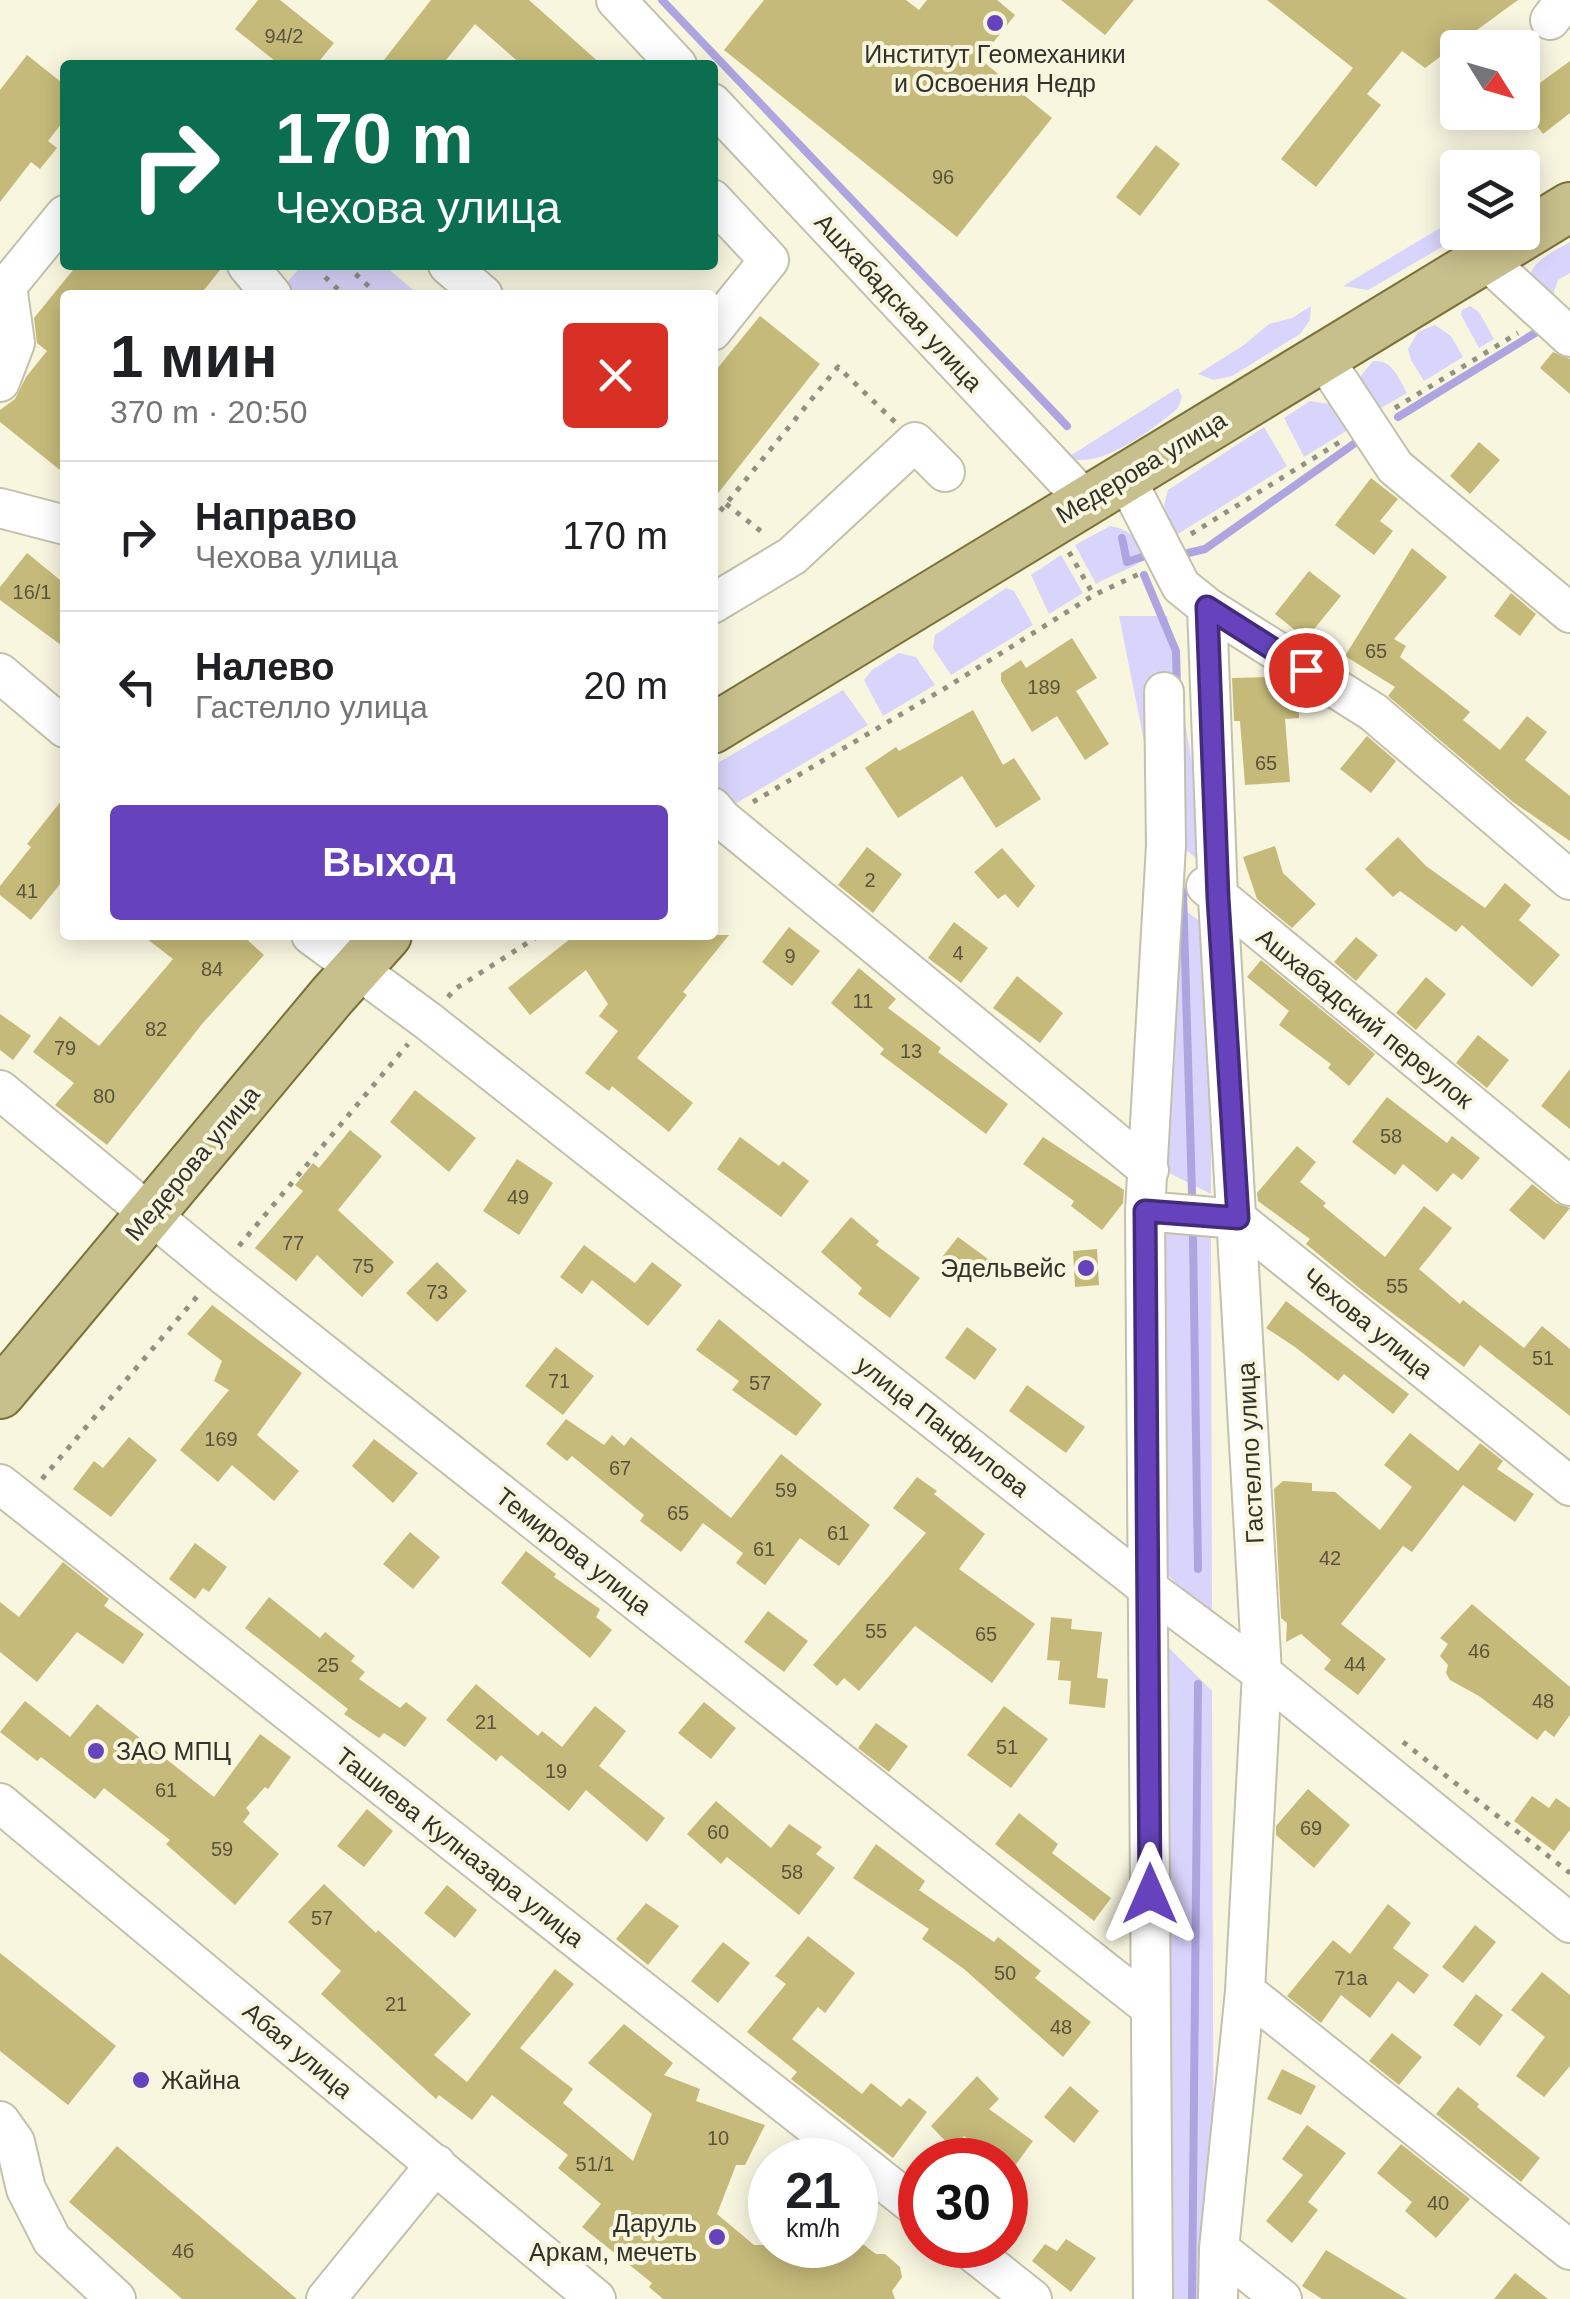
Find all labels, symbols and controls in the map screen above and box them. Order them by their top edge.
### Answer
marker: Институт Геомеханики и Освоения Недр [984,12,1006,34]
house number: 94/2 [265,25,303,47]
north arrow [1440,30,1540,130]
map controls [1440,30,1540,250]
place label: Институт Геомеханики и Освоения Недр [864,40,1126,97]
icon: right [110,100,240,230]
text: 170 m [275,100,473,178]
button: layers [1440,150,1540,250]
house number: 96 [932,166,954,188]
text: Чехова улица [275,182,561,233]
street label: Ашхабадская улица [810,208,988,397]
text: 1 мин [110,323,278,390]
button: close [563,323,668,428]
text: 370 m · 20:50 [110,394,307,430]
street label: Медерова улица [1051,405,1231,529]
text: Направо [195,496,357,538]
icon: right [110,509,165,564]
text: 170 m [562,515,668,557]
text: Чехова улица [195,539,398,575]
house number: 16/1 [13,581,51,603]
pin [1264,628,1349,713]
house number: 65 [1365,640,1387,662]
icon: arrive [1279,643,1334,698]
text: Налево [195,646,334,688]
icon: left [110,659,165,714]
text: 20 m [584,665,668,707]
house number: 189 [1027,676,1061,698]
text: Гастелло улица [195,689,428,725]
house number: 65 [1255,752,1277,774]
button: Выход [110,805,668,920]
house number: 2 [864,869,876,891]
house number: 41 [16,880,38,902]
street label: Ашхабадский переулок [1251,922,1480,1115]
house number: 4 [952,942,964,964]
house number: 9 [784,945,796,967]
house number: 84 [201,958,223,980]
house number: 11 [853,990,873,1012]
house number: 82 [145,1018,167,1040]
house number: 79 [54,1037,76,1059]
house number: 13 [900,1040,922,1062]
street label: Медерова улица [119,1080,265,1246]
house number: 80 [93,1085,115,1107]
house number: 58 [1380,1125,1402,1147]
house number: 49 [507,1186,529,1208]
house number: 77 [282,1232,304,1254]
place label: Эдельвейс [940,1254,1066,1282]
house number: 75 [352,1255,374,1277]
marker: Эдельвейс [1075,1257,1097,1279]
street label: Чехова улица [1298,1262,1439,1384]
house number: 55 [1386,1275,1408,1297]
house number: 73 [426,1281,448,1303]
house number: 51 [1532,1347,1554,1369]
street label: улица Панфилова [851,1350,1035,1502]
street label: Гастелло улица [1231,1361,1269,1545]
house number: 71 [548,1370,570,1392]
house number: 57 [749,1372,771,1394]
house number: 169 [204,1428,238,1450]
house number: 67 [609,1457,631,1479]
house number: 59 [775,1479,797,1501]
street label: Темирова улица [491,1482,657,1620]
house number: 65 [667,1502,689,1524]
house number: 61 [827,1522,849,1544]
house number: 61 [753,1538,775,1560]
house number: 42 [1319,1547,1341,1569]
house number: 55 [865,1620,887,1642]
house number: 65 [975,1623,997,1645]
house number: 46 [1468,1640,1490,1662]
house number: 44 [1344,1653,1366,1675]
house number: 25 [317,1654,339,1676]
house number: 48 [1532,1690,1554,1712]
house number: 21 [475,1711,497,1733]
house number: 51 [996,1736,1018,1758]
place label: ЗАО МПЦ [116,1737,231,1765]
marker: ЗАО МПЦ [85,1740,107,1762]
street label: Ташиева Кулназара улица [330,1741,590,1953]
house number: 19 [545,1760,567,1782]
house number: 61 [155,1779,177,1801]
house number: 69 [1300,1817,1322,1839]
house number: 60 [707,1821,729,1843]
house number: 59 [211,1838,233,1860]
position arrow [1098,1842,1202,1946]
house number: 58 [781,1861,803,1883]
house number: 57 [311,1907,333,1929]
house number: 50 [994,1962,1016,1984]
house number: 71а [1334,1967,1369,1989]
house number: 21 [385,1993,407,2015]
street label: Абая улица [238,1996,358,2104]
house number: 48 [1050,2016,1072,2038]
place label: Жайна [161,2066,240,2094]
marker: Жайна [130,2069,152,2091]
house number: 10 [707,2127,729,2149]
speed limit sign: 30 [898,2138,1028,2268]
house number: 51/1 [576,2153,614,2175]
text: 21 [785,2163,841,2219]
house number: 40 [1427,2192,1449,2214]
place label: Даруль Аркам, мечеть [529,2209,697,2266]
text: km/h [786,2214,840,2242]
marker: Даруль Аркам, мечеть [706,2226,728,2248]
house number: 4б [172,2240,194,2262]

